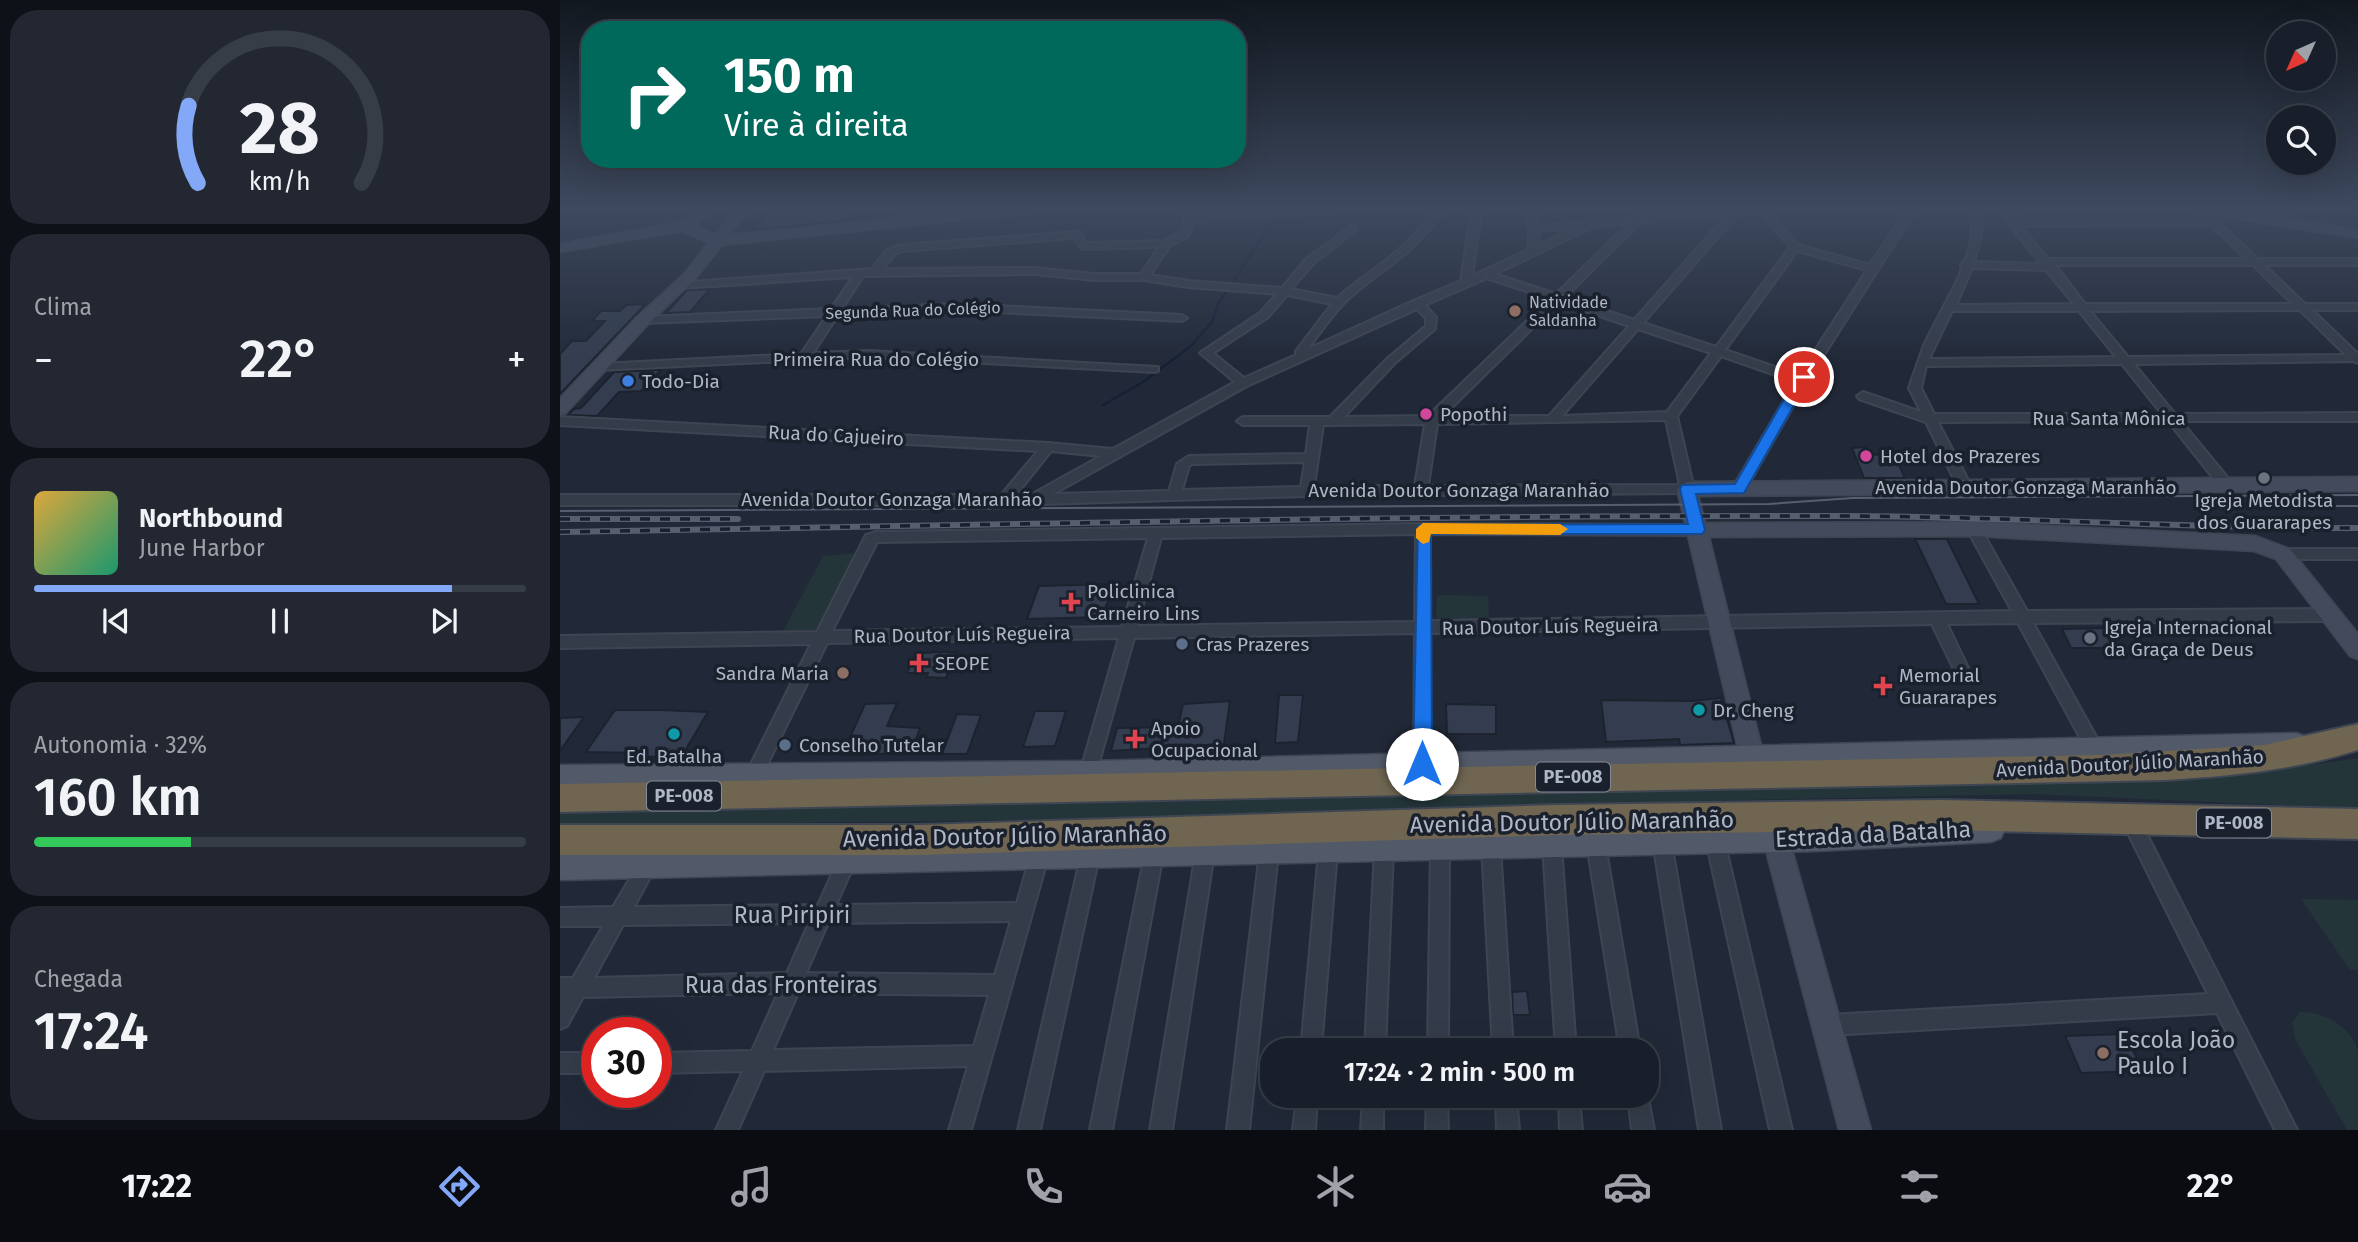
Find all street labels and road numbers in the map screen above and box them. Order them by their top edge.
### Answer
street label: Segunda Rua do Colégio [825,298,1001,323]
street label: Primeira Rua do Colégio [773,348,979,371]
street label: Rua Santa Mônica [2032,407,2186,430]
street label: Rua do Cajueiro [767,420,904,451]
street label: Avenida Doutor Gonzaga Maranhão [1875,476,2177,499]
street label: Avenida Doutor Gonzaga Maranhão [1308,479,1610,502]
street label: Avenida Doutor Gonzaga Maranhão [741,488,1043,511]
street label: Rua Doutor Luís Regueira [1441,613,1659,640]
street label: Rua Doutor Luís Regueira [853,621,1071,648]
street label: Avenida Doutor Júlio Maranhão [1996,745,2264,782]
road number: PE-008 [1536,762,1610,792]
road number: PE-008 [647,782,721,810]
street label: Avenida Doutor Júlio Maranhão [1410,805,1734,839]
road number: PE-008 [2197,808,2271,838]
street label: Estrada da Batalha [1774,815,1972,853]
street label: Avenida Doutor Júlio Maranhão [843,819,1167,853]
street label: Rua Piripiri [734,901,850,929]
street label: Rua das Fronteiras [685,971,877,999]

